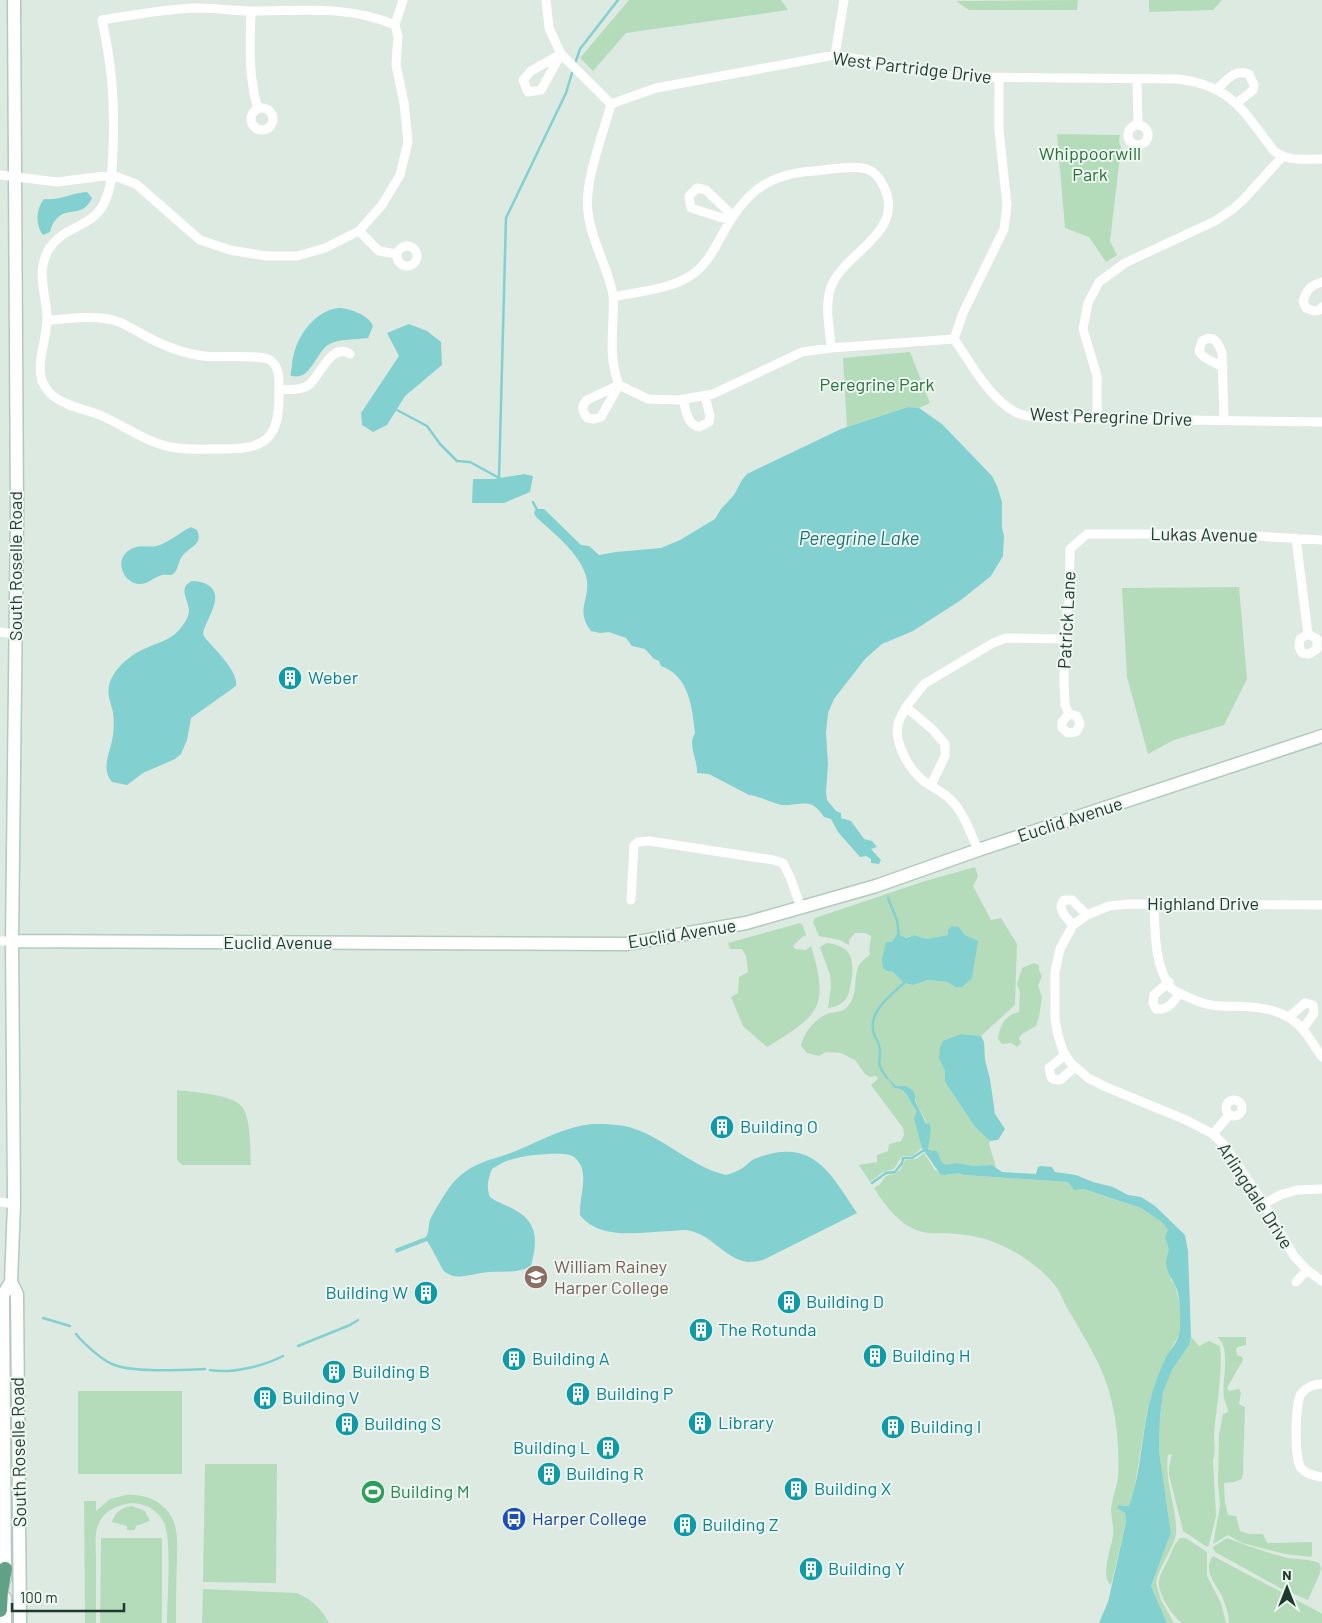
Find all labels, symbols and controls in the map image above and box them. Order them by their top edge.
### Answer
street label: West Partridge Drive [831,46,993,88]
park label: Whippoorwill Park [1039,142,1141,185]
park label: Peregrine Park [820,373,934,395]
street label: West Peregrine Drive [1029,402,1193,430]
street label: South Roselle Road [4,491,26,641]
street label: Lukas Avenue [1150,522,1258,546]
water label: Peregrine Lake [799,526,919,549]
street label: Patrick Lane [1052,570,1080,669]
building icon: Weber [277,665,303,691]
place label: Weber [308,666,359,688]
street label: Euclid Avenue [1014,792,1125,846]
street label: Highland Drive [1147,892,1259,914]
street label: Euclid Avenue [626,914,738,952]
street label: Euclid Avenue [223,931,333,953]
building icon: Building O [709,1114,735,1140]
place label: Building O [740,1115,818,1137]
street label: Arlingdale Drive [1213,1138,1298,1253]
place label: William Rainey Harper College [554,1255,669,1298]
school or university icon: William Rainey Harper College [523,1264,549,1290]
building icon: Building W [413,1280,439,1306]
place label: Building W [325,1281,408,1303]
building icon: Building D [776,1289,802,1315]
place label: Building D [806,1290,884,1312]
building icon: The Rotunda [688,1317,714,1343]
place label: The Rotunda [718,1318,816,1340]
building icon: Building H [862,1343,888,1369]
place label: Building H [892,1344,971,1366]
building icon: Building A [501,1346,527,1372]
place label: Building A [532,1347,610,1369]
building icon: Building B [321,1359,347,1385]
place label: Building B [352,1360,430,1382]
street label: South Roselle Road [6,1377,30,1527]
building icon: Building P [565,1381,591,1407]
place label: Building P [596,1382,673,1404]
building icon: Building V [252,1385,278,1411]
place label: Building V [282,1386,360,1408]
building icon: Library [687,1410,713,1436]
building icon: Building S [334,1411,360,1437]
place label: Library [718,1411,774,1433]
place label: Building S [364,1412,441,1434]
building icon: Building I [880,1414,906,1440]
place label: Building I [910,1415,981,1437]
building icon: Building L [595,1435,621,1461]
place label: Building L [513,1436,590,1458]
building icon: Building R [536,1461,562,1487]
place label: Building R [566,1462,644,1484]
building icon: Building X [783,1476,809,1502]
place label: Building X [814,1477,891,1499]
sports icon: Building M [360,1479,386,1505]
place label: Building M [390,1480,470,1502]
bus stop icon: Harper College [501,1506,527,1532]
place label: Harper College [532,1507,647,1529]
building icon: Building Z [672,1512,698,1538]
place label: Building Z [702,1513,779,1535]
building icon: Building Y [798,1556,824,1582]
place label: Building Y [828,1557,905,1579]
north arrow [1262,1563,1312,1613]
text: N [1282,1566,1292,1583]
scale bar [12,1580,125,1612]
text: 100 m [20,1588,58,1606]

